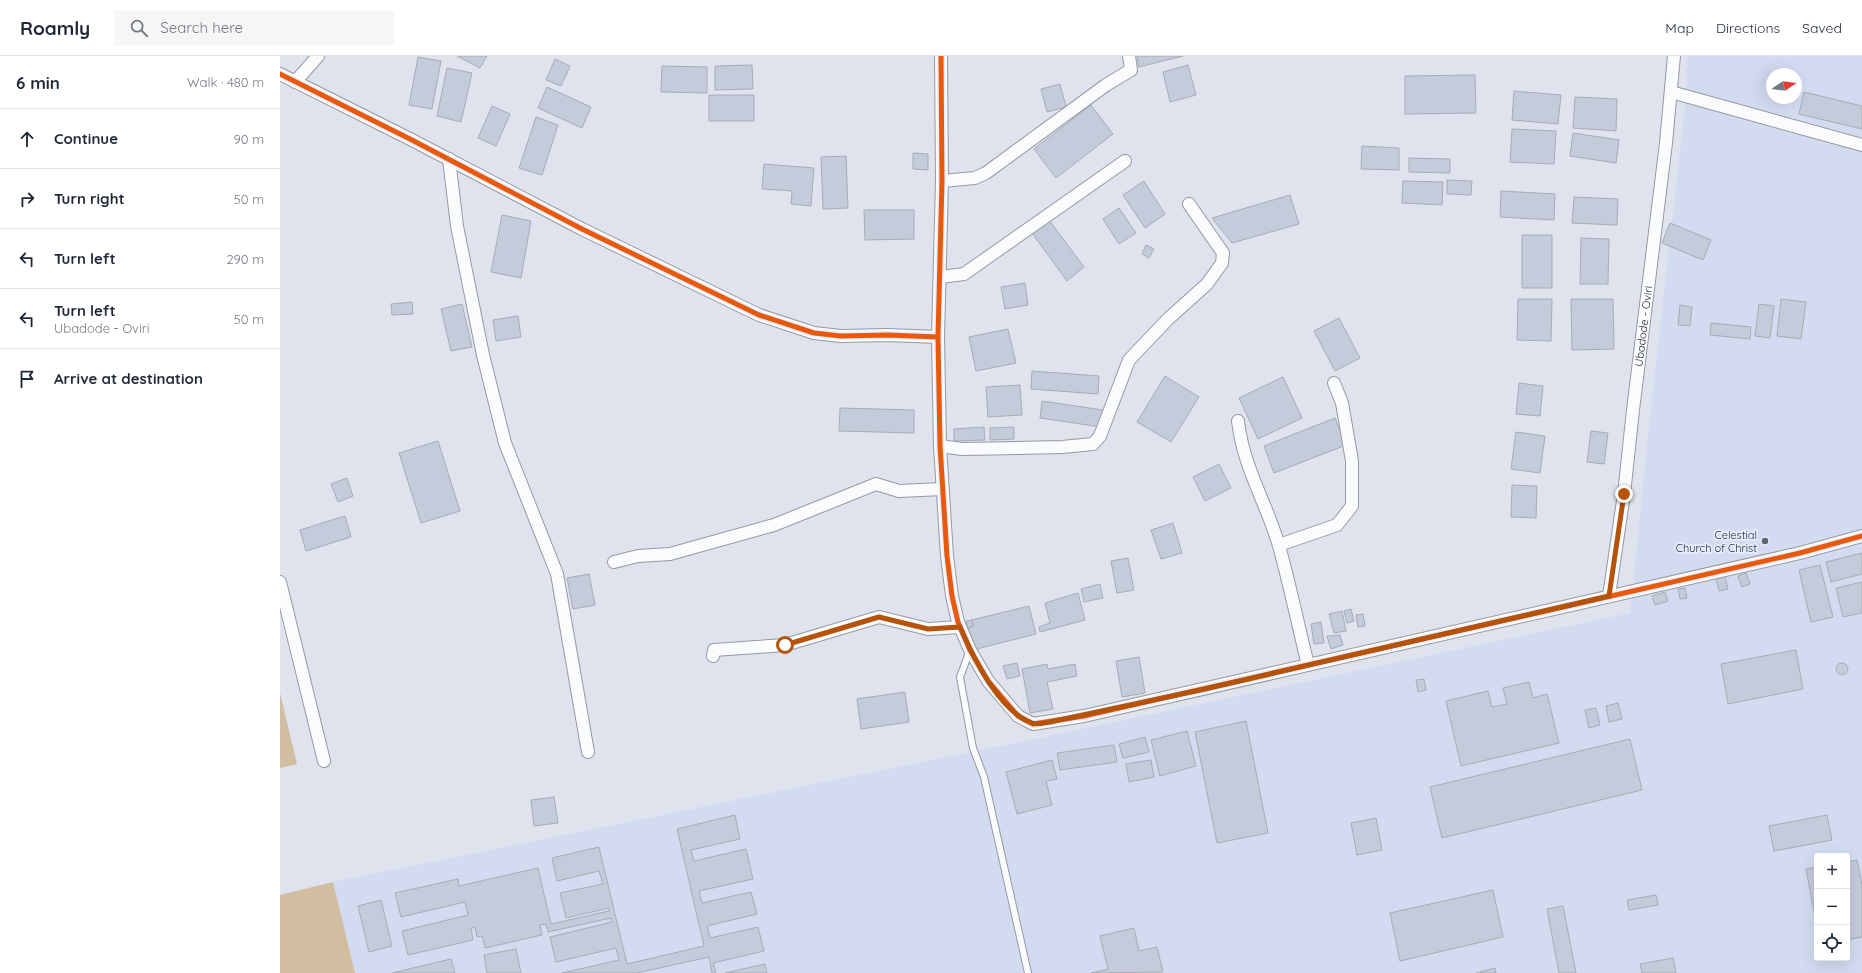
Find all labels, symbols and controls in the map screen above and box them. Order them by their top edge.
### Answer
search box [114,10,394,46]
text: Roamly [20,16,90,40]
icon: search [128,17,150,39]
text: Search here [160,18,243,37]
text: Map [1665,19,1694,37]
text: Directions [1716,19,1780,37]
text: Saved [1802,19,1842,37]
north arrow [1766,68,1802,104]
text: 6 min [16,72,60,93]
text: Walk · 480 m [187,74,264,90]
icon: ahead [16,128,38,150]
text: Continue [54,129,118,148]
text: 90 m [234,131,264,147]
icon: right [16,188,38,210]
text: Turn right [54,189,125,208]
text: 50 m [234,191,264,207]
icon: left [16,248,38,270]
text: Turn left [54,249,116,268]
text: 290 m [226,251,264,267]
street label: Ubadode - Oviri [1631,285,1655,367]
text: Turn left [54,301,116,320]
icon: left [16,308,38,330]
text: 50 m [234,311,264,327]
text: Ubadode - Oviri [54,320,150,336]
icon: arrive [16,368,38,390]
text: Arrive at destination [54,369,203,388]
route end [1615,485,1633,503]
place label: Celestial Church of Christ [1676,528,1757,555]
marker: Celestial Church of Christ [1760,536,1770,546]
route start [776,636,794,654]
map controls [1814,853,1850,961]
button: + [1814,853,1850,889]
button: − [1814,889,1850,925]
button: locate [1814,925,1850,961]

